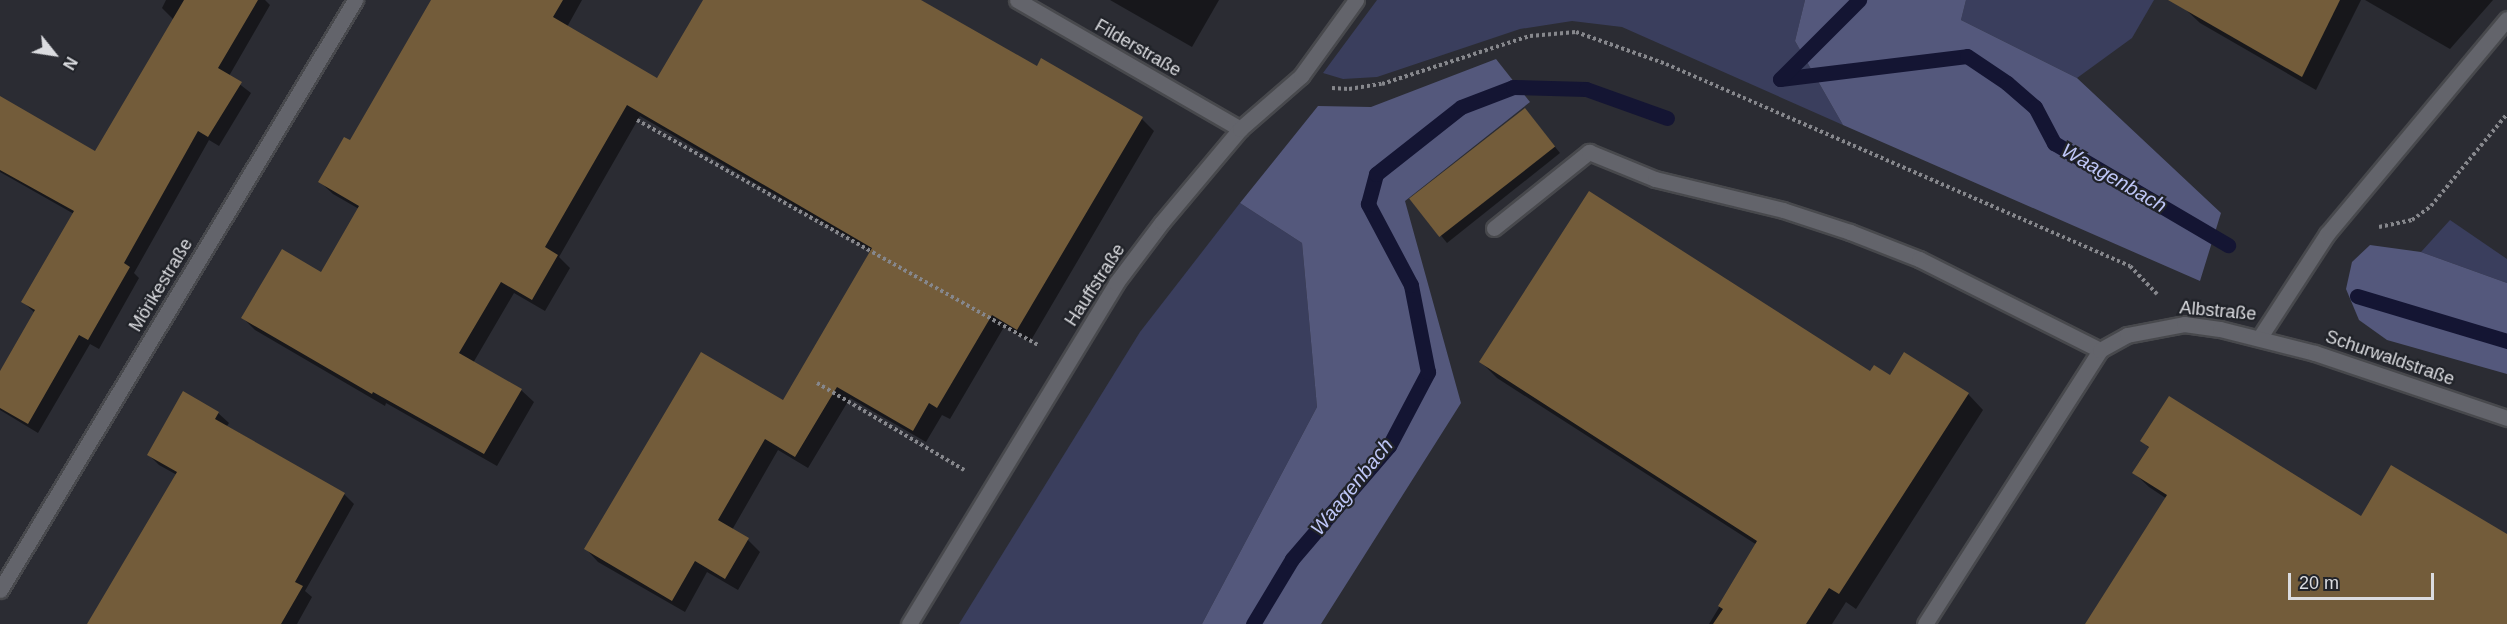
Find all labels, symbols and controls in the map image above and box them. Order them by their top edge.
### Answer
street label: Filderstraße [1091,15,1185,81]
north arrow [24,24,84,84]
text: N [60,54,80,73]
water label: Waagenbach [2057,138,2171,218]
street label: Mörikestraße [125,234,197,336]
street label: Hauffstraße [1060,240,1130,330]
street label: Albstraße [2179,297,2257,325]
street label: Schurwaldstraße [2323,326,2457,390]
water label: Waagenbach [1306,434,1398,540]
scale bar [2291,561,2436,599]
text: 20 m [2299,573,2339,593]

